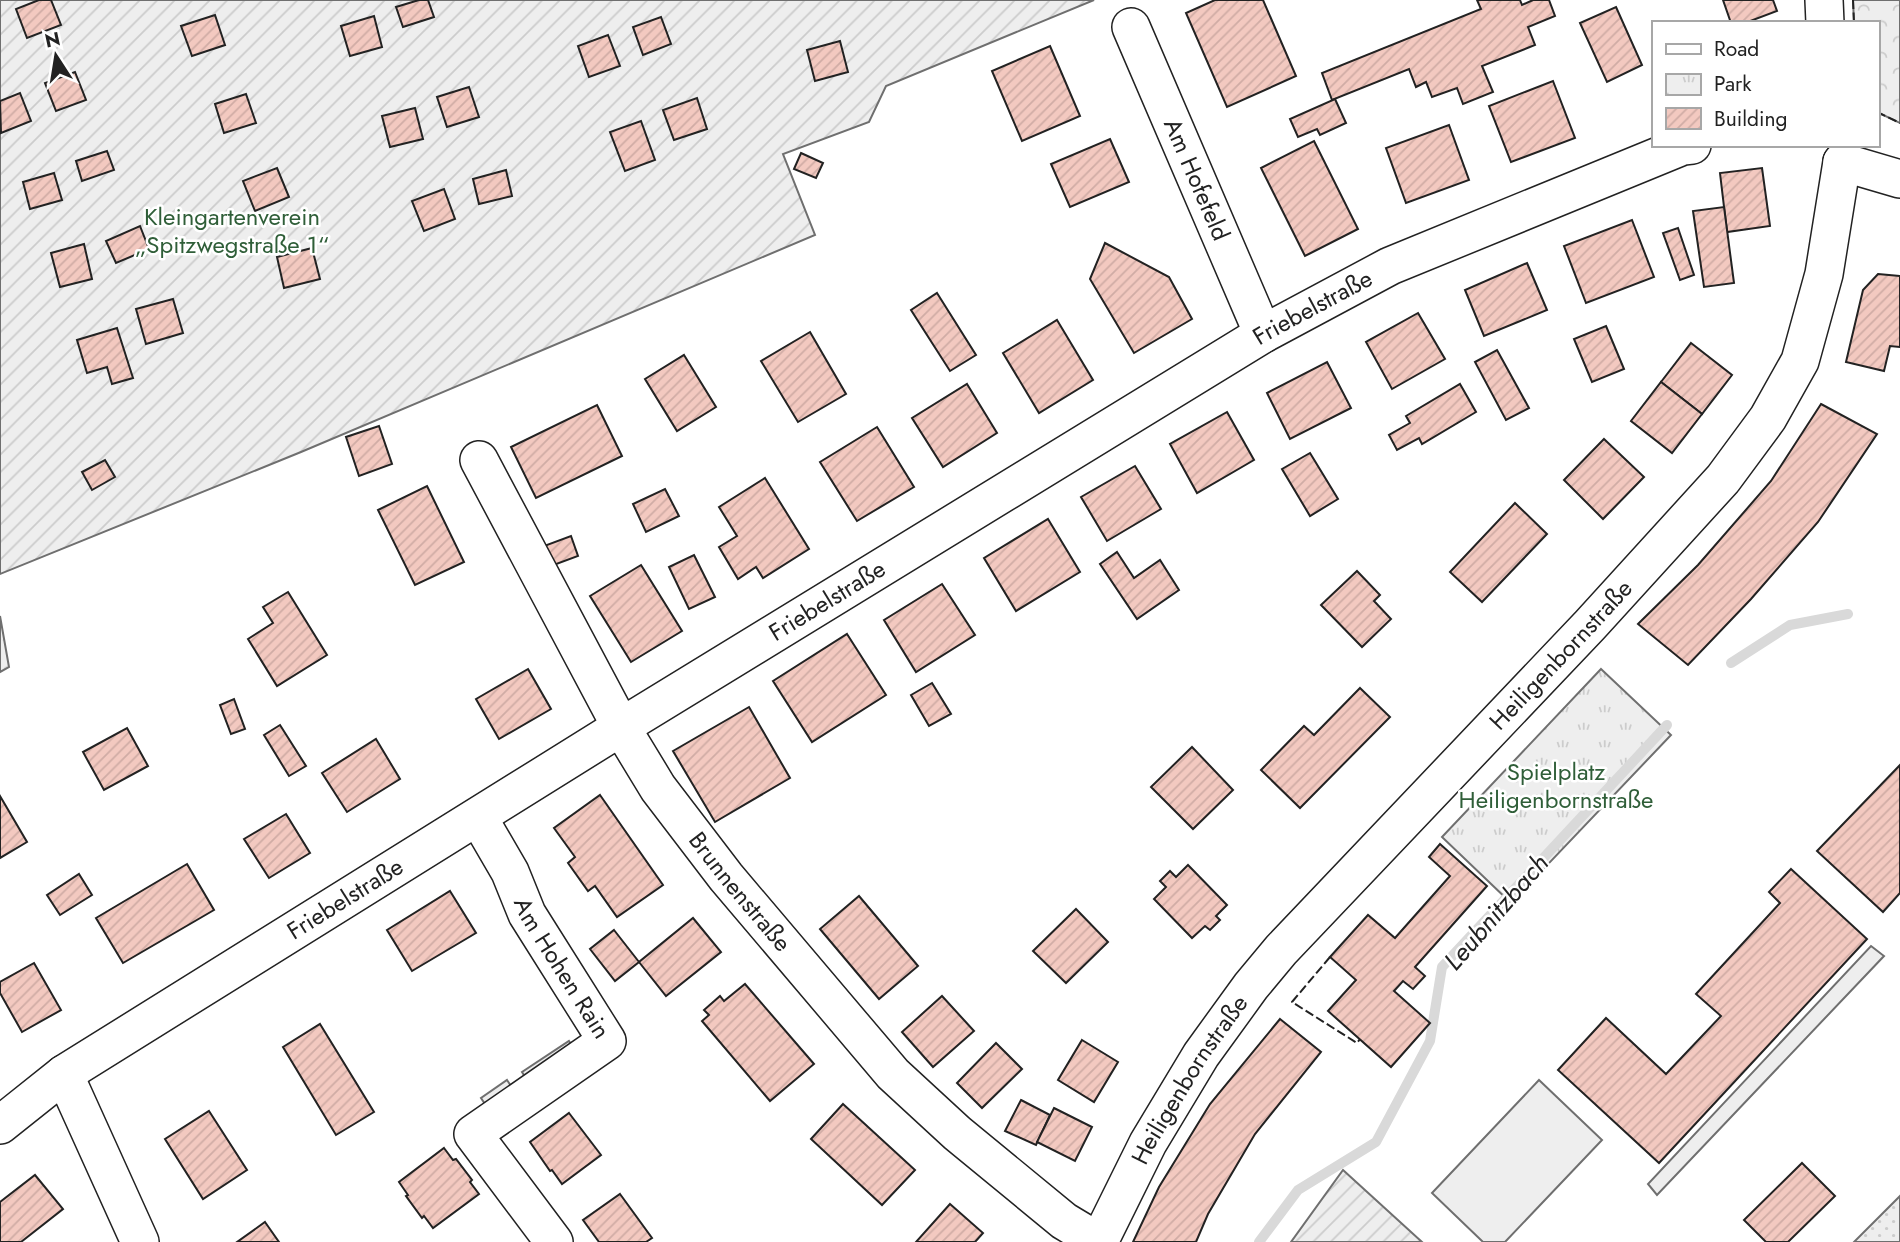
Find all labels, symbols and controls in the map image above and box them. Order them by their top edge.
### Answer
north arrow [21,21,91,91]
legend [1652,21,1879,147]
text: N [42,25,63,55]
text: Road [1714,34,1759,64]
text: Park [1714,69,1752,99]
text: Building [1714,104,1787,134]
street label: Am Hofefeld [1155,113,1239,246]
park label: Kleingartenverein „Spitzwegstraße 1“ [135,199,329,262]
street label: Friebelstraße [1246,261,1378,353]
street label: Friebelstraße [762,551,892,649]
street label: Heiligenbornstraße [1481,572,1640,738]
park label: Spielplatz Heiligenbornstraße [1459,754,1653,817]
street label: Brunnenstraße [681,824,800,959]
water label: Leubnitzbach [1435,845,1557,979]
street label: Friebelstraße [280,849,410,948]
street label: Am Hohen Rain [505,892,619,1045]
street label: Heiligenbornstraße [1122,987,1256,1170]

